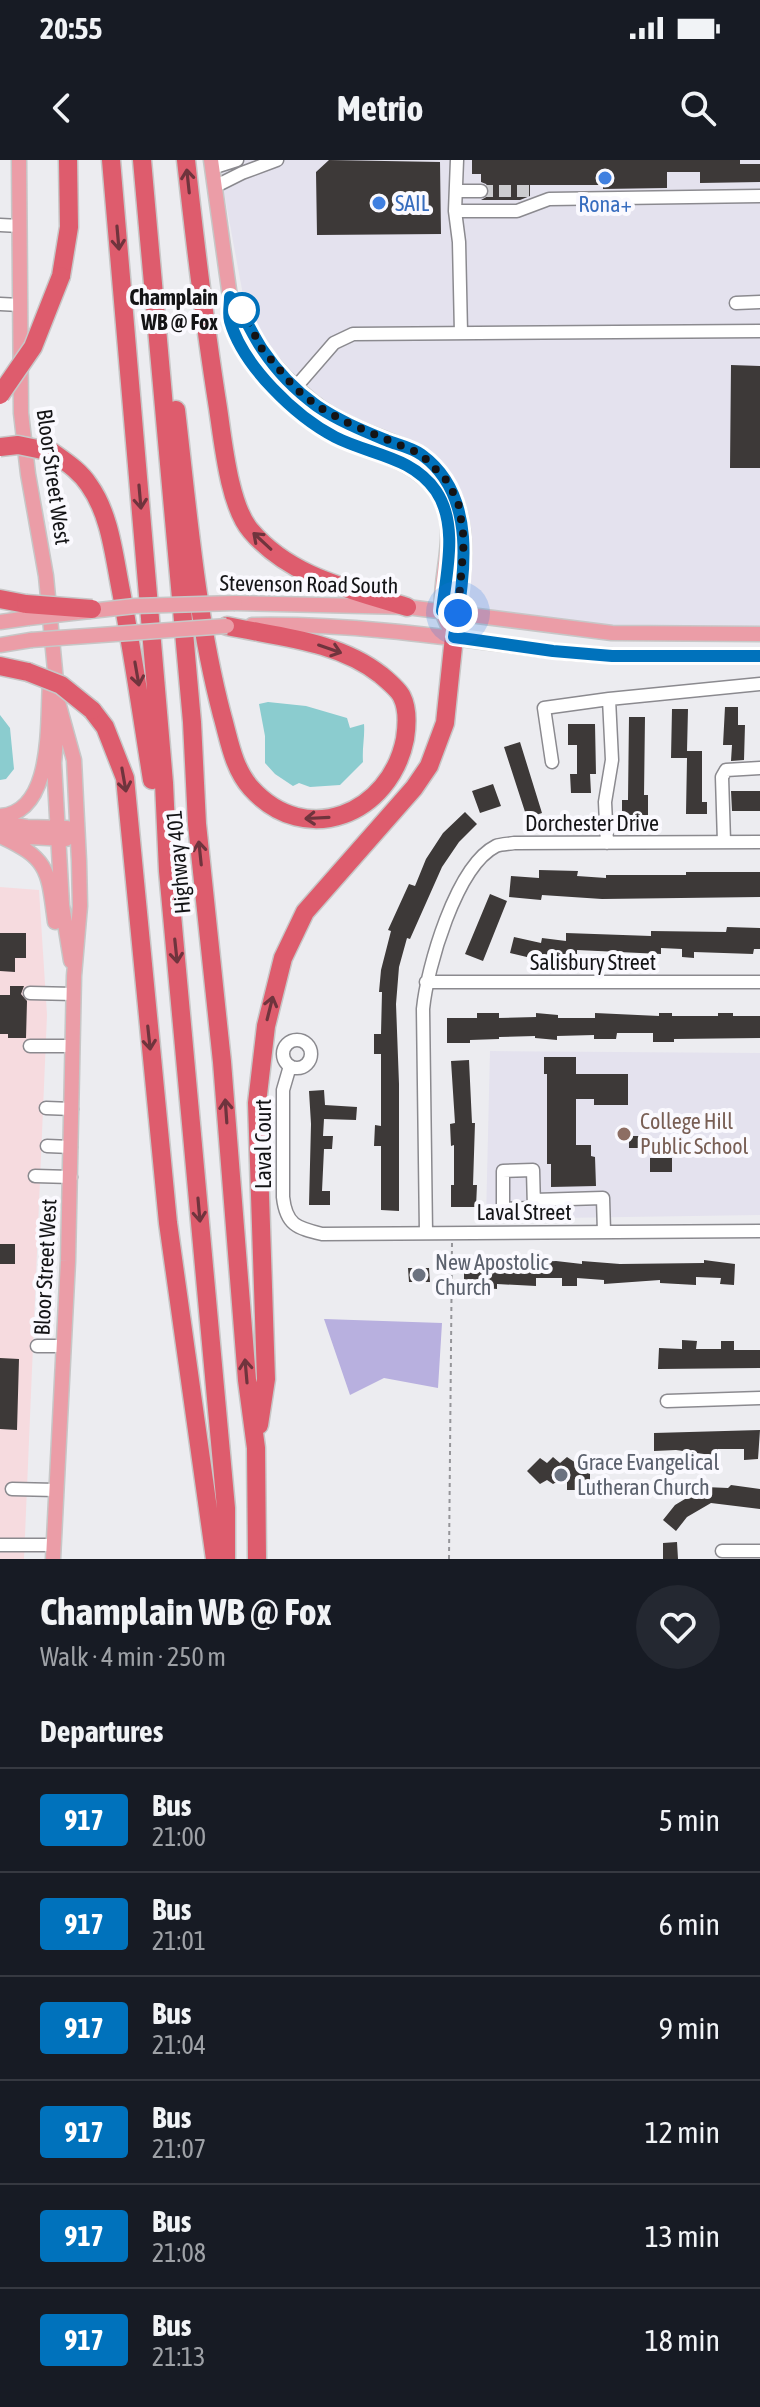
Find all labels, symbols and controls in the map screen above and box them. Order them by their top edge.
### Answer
text: 20:55 [40,11,102,45]
icon: back [40,86,84,130]
icon: search [676,86,720,130]
text: Metrio [337,87,423,129]
one-way arrow [180,169,195,195]
marker: Rona+ [596,169,614,187]
place label: SAIL [395,190,430,216]
place label: Rona+ [578,191,632,217]
marker: SAIL [370,194,388,212]
one-way arrow [111,224,126,251]
place label: Champlain WB @ Fox [129,284,218,335]
marker: Champlain WB @ Fox [225,293,259,327]
street label: Bloor Street West [32,407,76,547]
one-way arrow [133,483,148,510]
one-way arrow [252,532,272,551]
street label: Stevenson Road South [219,569,399,599]
your location [438,593,478,633]
one-way arrow [318,643,343,658]
one-way arrow [130,661,145,686]
one-way arrow [117,766,132,792]
street label: Highway 401 [161,809,195,915]
one-way arrow [305,810,331,825]
street label: Dorchester Drive [525,810,659,836]
one-way arrow [193,840,208,867]
one-way arrow [169,937,184,964]
street label: Salisbury Street [530,949,656,975]
one-way arrow [264,995,279,1021]
one-way arrow [142,1024,157,1051]
one-way arrow [218,1098,233,1125]
street label: Laval Court [250,1099,276,1189]
place label: College Hill Public School [640,1108,749,1159]
marker: College Hill Public School [615,1125,633,1143]
one-way arrow [192,1196,207,1223]
street label: Bloor Street West [28,1198,62,1336]
street label: Laval Street [477,1199,571,1225]
place label: New Apostolic Church [435,1249,550,1300]
marker: New Apostolic Church [410,1266,428,1284]
one-way arrow [238,1358,253,1384]
place label: Grace Evangelical Lutheran Church [577,1449,719,1500]
marker: Grace Evangelical Lutheran Church [552,1466,570,1484]
button: heart [636,1585,720,1669]
text: Champlain WB @ Fox [40,1590,332,1633]
text: Walk · 4 min · 250 m [40,1642,226,1672]
text: Departures [40,1714,163,1748]
text: Bus [152,1788,191,1822]
text: 5 min [659,1803,720,1837]
text: 917 [64,1804,104,1836]
text: 21:00 [152,1822,206,1852]
text: Bus [152,1892,191,1926]
text: 6 min [659,1907,720,1941]
text: 917 [64,1908,104,1940]
text: 21:01 [152,1926,206,1956]
text: Bus [152,1996,191,2030]
text: 9 min [659,2011,720,2045]
text: 917 [64,2012,104,2044]
text: 21:04 [152,2030,206,2060]
text: Bus [152,2100,191,2134]
text: 12 min [645,2115,720,2149]
text: 917 [64,2116,104,2148]
text: 21:07 [152,2134,206,2164]
text: Bus [152,2204,191,2238]
text: 13 min [645,2219,720,2253]
text: 917 [64,2220,104,2252]
text: 21:08 [152,2238,206,2268]
text: Bus [152,2308,191,2342]
text: 18 min [645,2323,720,2357]
text: 917 [64,2324,104,2356]
text: 21:13 [152,2342,206,2372]

